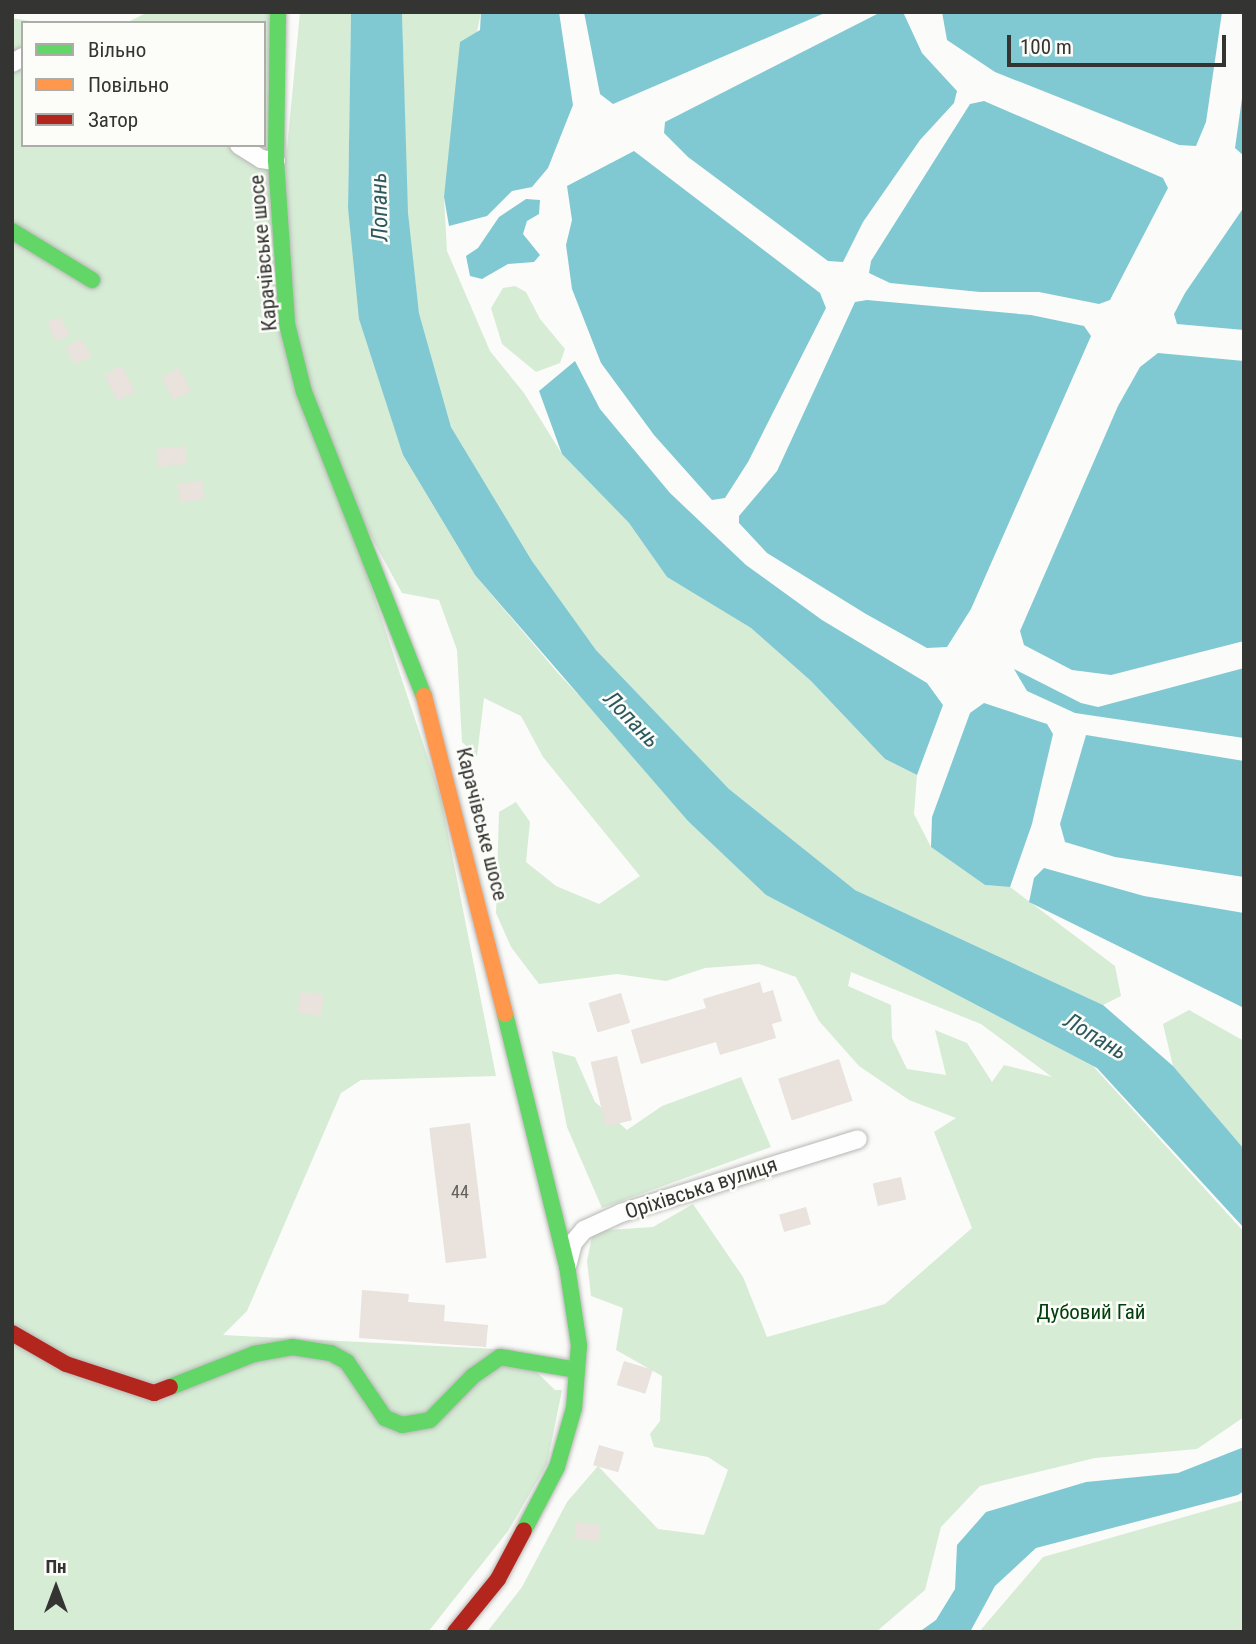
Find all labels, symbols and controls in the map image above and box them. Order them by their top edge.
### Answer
legend [21,21,266,147]
scale bar [1011,21,1230,65]
text: 100 m [1020,35,1072,59]
text: Вільно [88,38,146,62]
text: Повільно [88,73,169,97]
text: Затор [88,108,138,132]
water label: Лопань [366,172,394,242]
street label: Карачівське шосе [244,174,282,332]
water label: Лопань [597,686,665,754]
street label: Карачівське шосе [451,745,513,903]
water label: Лопань [1058,1007,1132,1067]
street label: Оріхівська вулиця [622,1152,780,1224]
house number: 44 [451,1181,469,1203]
park label: Дубовий Гай [1037,1299,1145,1325]
north arrow [21,1553,91,1623]
text: Пн [45,1555,67,1578]

